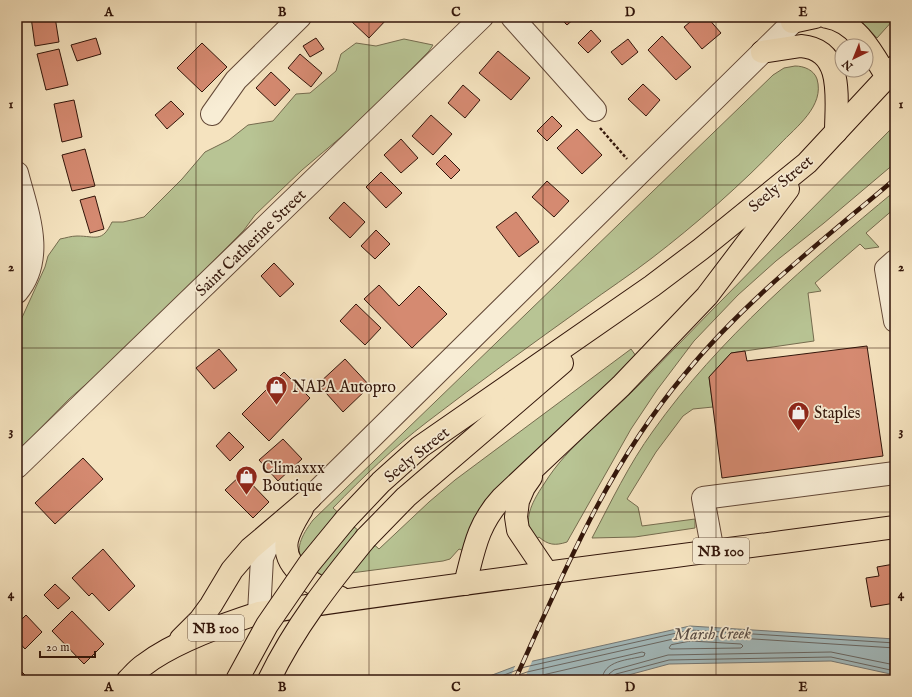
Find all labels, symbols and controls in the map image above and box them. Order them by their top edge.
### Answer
text: A [104,4,115,21]
text: B [278,4,287,21]
text: C [451,4,461,21]
text: D [625,4,636,21]
text: E [798,4,808,21]
north arrow [834,38,874,78]
text: N [839,56,857,74]
text: 1 [9,96,14,113]
text: 1 [899,96,904,113]
street label: Seely Street [745,151,818,217]
street label: Saint Catherine Street [192,185,311,301]
text: 2 [8,259,14,276]
text: 2 [898,259,904,276]
shop icon: NAPA Autopro [263,373,289,406]
place label: NAPA Autopro [292,378,396,398]
shop icon: Staples [785,399,811,432]
place label: Staples [814,404,861,424]
text: 3 [9,423,14,440]
street label: Seely Street [381,423,454,488]
text: 3 [899,423,904,440]
place label: Climaxxx Boutique [262,459,325,497]
shop icon: Climaxxx Boutique [234,463,260,496]
road number: NB 100 [693,538,749,564]
text: 4 [8,586,15,603]
text: 4 [898,586,905,603]
road number: NB 100 [188,615,244,641]
water label: Marsh Creek [673,623,751,646]
scale bar [40,633,95,659]
text: 20 m [46,640,69,655]
text: A [104,679,115,696]
text: B [278,679,287,696]
text: C [451,679,461,696]
text: D [625,679,636,696]
text: E [798,679,808,696]

